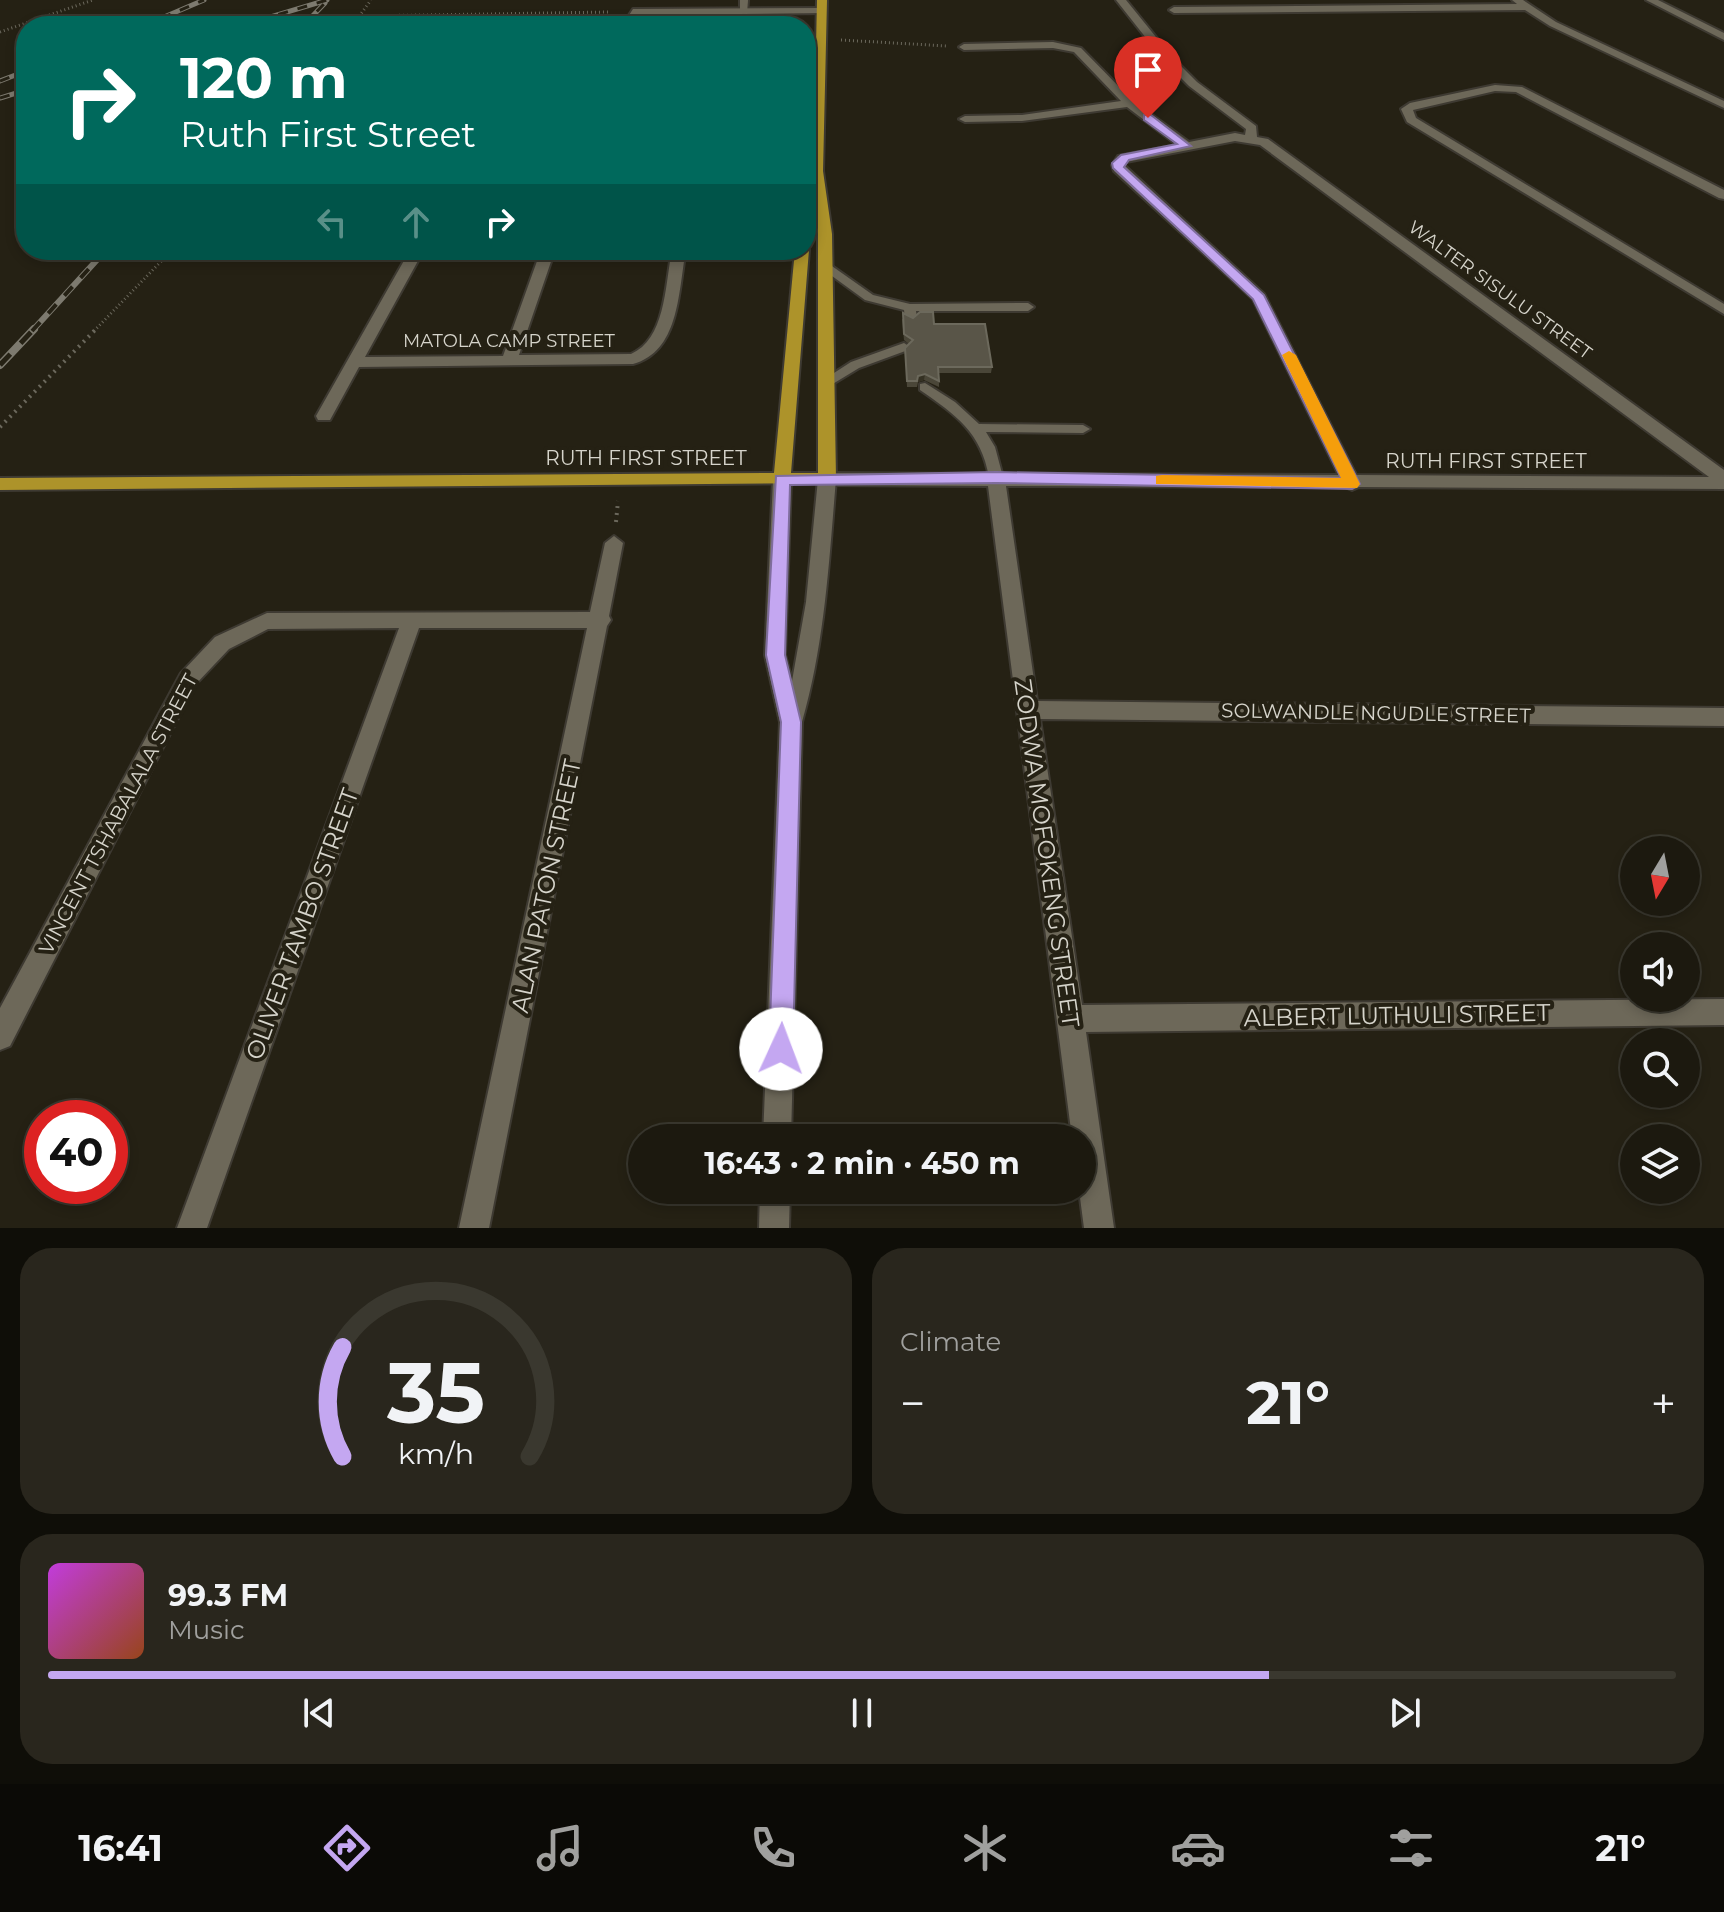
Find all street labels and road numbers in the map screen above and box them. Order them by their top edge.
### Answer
street label: WALTER SISULU STREET [1404,216,1597,364]
street label: MATOLA CAMP STREET [403,330,616,352]
street label: RUTH FIRST STREET [545,446,747,470]
street label: RUTH FIRST STREET [1385,449,1587,473]
street label: VINCENT TSHABALALA STREET [34,669,202,958]
street label: ZODWA MOFOKENG STREET [1008,677,1086,1029]
street label: SOLWANDLE NGUDLE STREET [1221,698,1531,728]
street label: ALAN PATON STREET [505,757,587,1015]
street label: OLIVER TAMBO STREET [239,784,365,1064]
street label: ALBERT LUTHULI STREET [1243,998,1551,1032]

